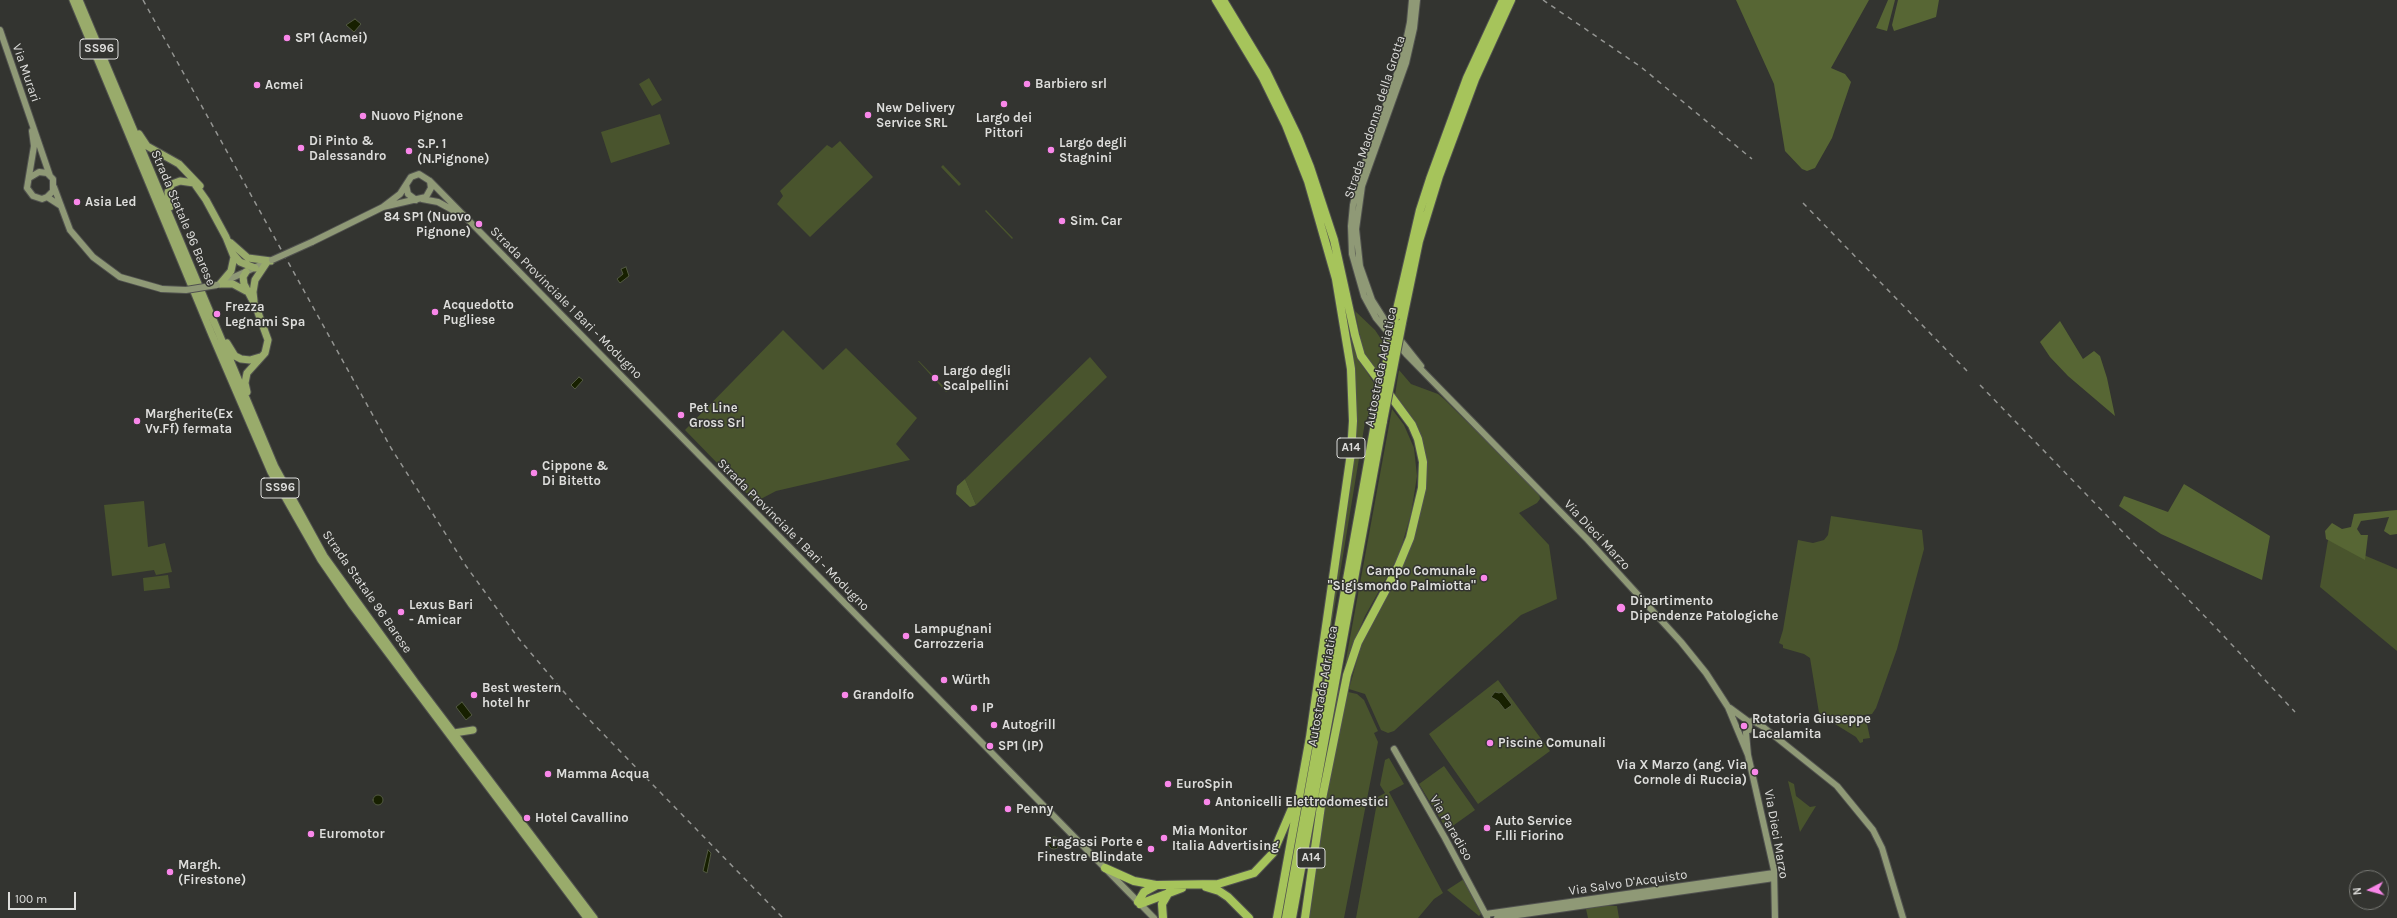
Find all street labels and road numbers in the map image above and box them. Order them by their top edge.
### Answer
street label: Strada Madonna della Grotta [1341,34,1409,200]
road number: SS96 [80,39,118,59]
street label: Via Murari [9,42,43,104]
street label: Strada Statale 96 Barese [147,148,219,288]
street label: Strada Provinciale 1 Bari - Modugno [487,224,645,382]
street label: Autostrada Adriatica [1362,305,1400,429]
road number: A14 [1337,438,1365,458]
street label: Strada Provinciale 1 Bari - Modugno [714,456,872,614]
road number: SS96 [261,478,299,498]
street label: Via Dieci Marzo [1560,497,1634,573]
street label: Strada Statale 96 Barese [319,528,415,656]
street label: Autostrada Adriatica [1305,624,1341,748]
street label: Via Dieci Marzo [1760,788,1792,880]
street label: Via Paradiso [1426,792,1476,864]
road number: A14 [1297,848,1325,868]
street label: Via Salvo D'Acquisto [1568,867,1688,899]

